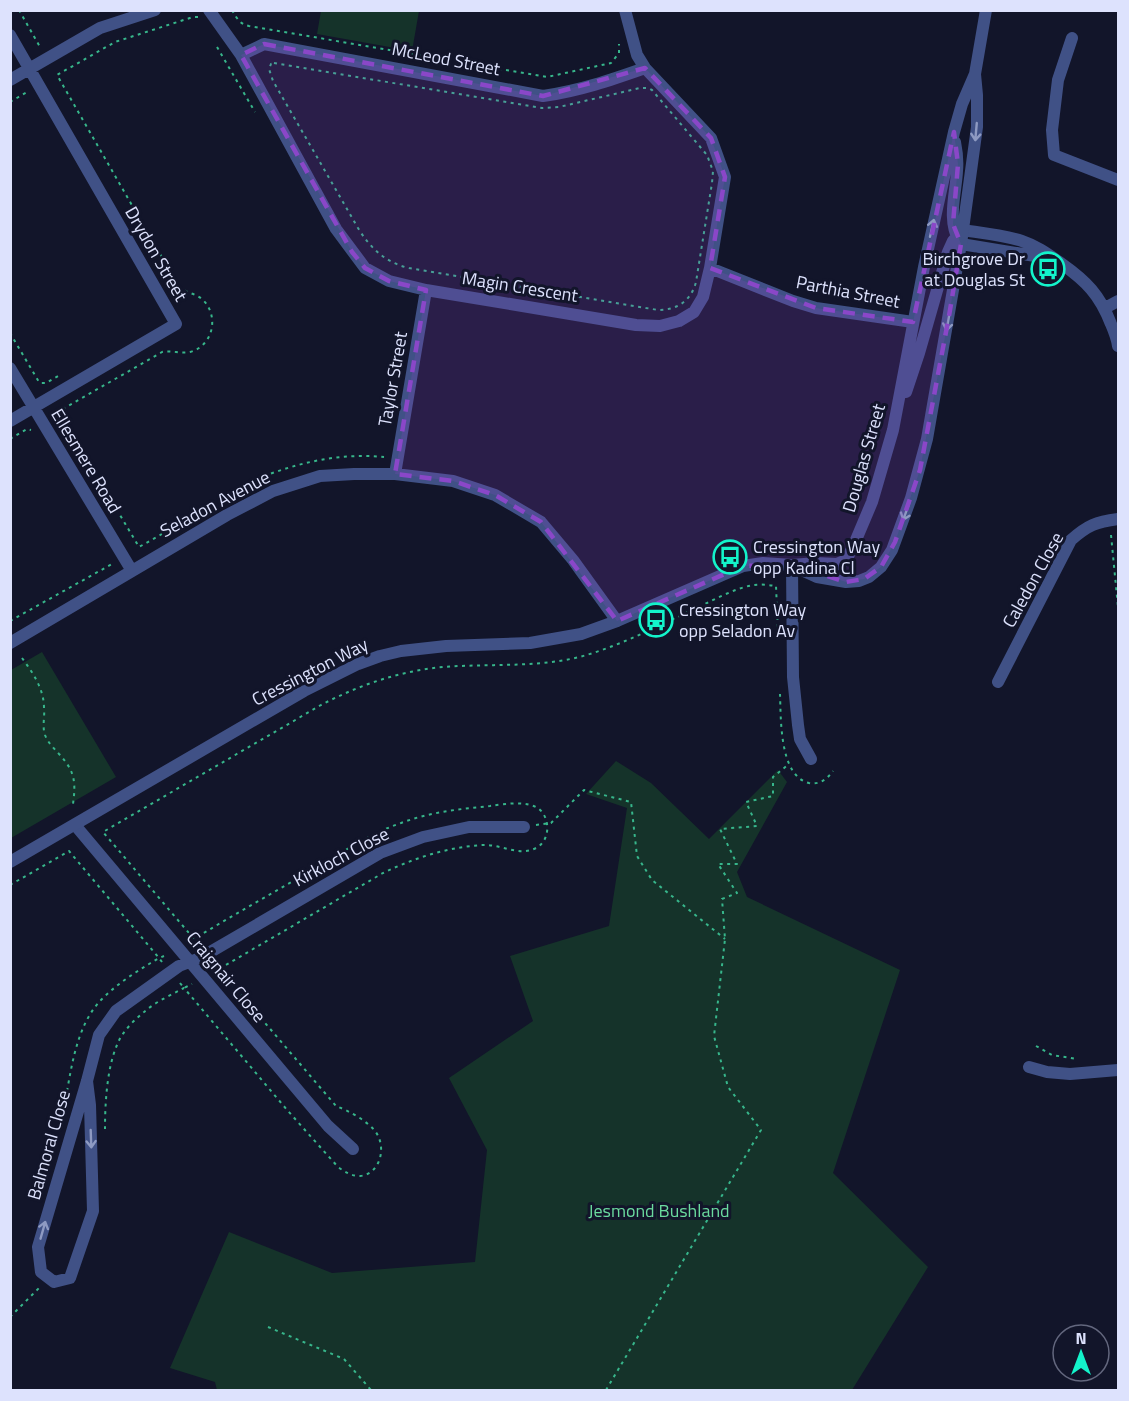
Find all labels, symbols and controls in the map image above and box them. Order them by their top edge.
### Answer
street label: McLeod Street [390,35,503,82]
one-way arrow [970,122,981,142]
street label: Drydon Street [118,201,195,307]
one-way arrow [927,219,939,238]
place label: Birchgrove Dr at Douglas St [922,245,1026,293]
bus stop icon: Birchgrove Dr at Douglas St [1030,251,1066,287]
street label: Magin Crescent [460,264,581,309]
street label: Parthia Street [794,268,903,315]
one-way arrow [942,312,953,331]
street label: Taylor Street [371,329,414,428]
street label: Douglas Street [835,400,892,515]
street label: Ellesmere Road [44,403,128,518]
street label: Seladon Avenue [155,463,275,544]
one-way arrow [899,502,910,521]
street label: Caledon Close [995,527,1070,632]
place label: Cressington Way opp Kadina Cl [753,533,881,581]
bus stop icon: Cressington Way opp Kadina Cl [712,539,748,575]
place label: Cressington Way opp Seladon Av [679,596,807,644]
bus stop icon: Cressington Way opp Seladon Av [638,602,674,638]
street label: Cressington Way [247,631,373,712]
street label: Kirkloch Close [288,820,393,893]
street label: Craignair Close [180,925,273,1028]
street label: Balmoral Close [20,1087,77,1203]
one-way arrow [85,1129,97,1149]
park label: Jesmond Bushland [588,1197,730,1224]
one-way arrow [38,1221,49,1240]
north arrow [1051,1323,1111,1383]
text: N [1075,1326,1087,1350]

